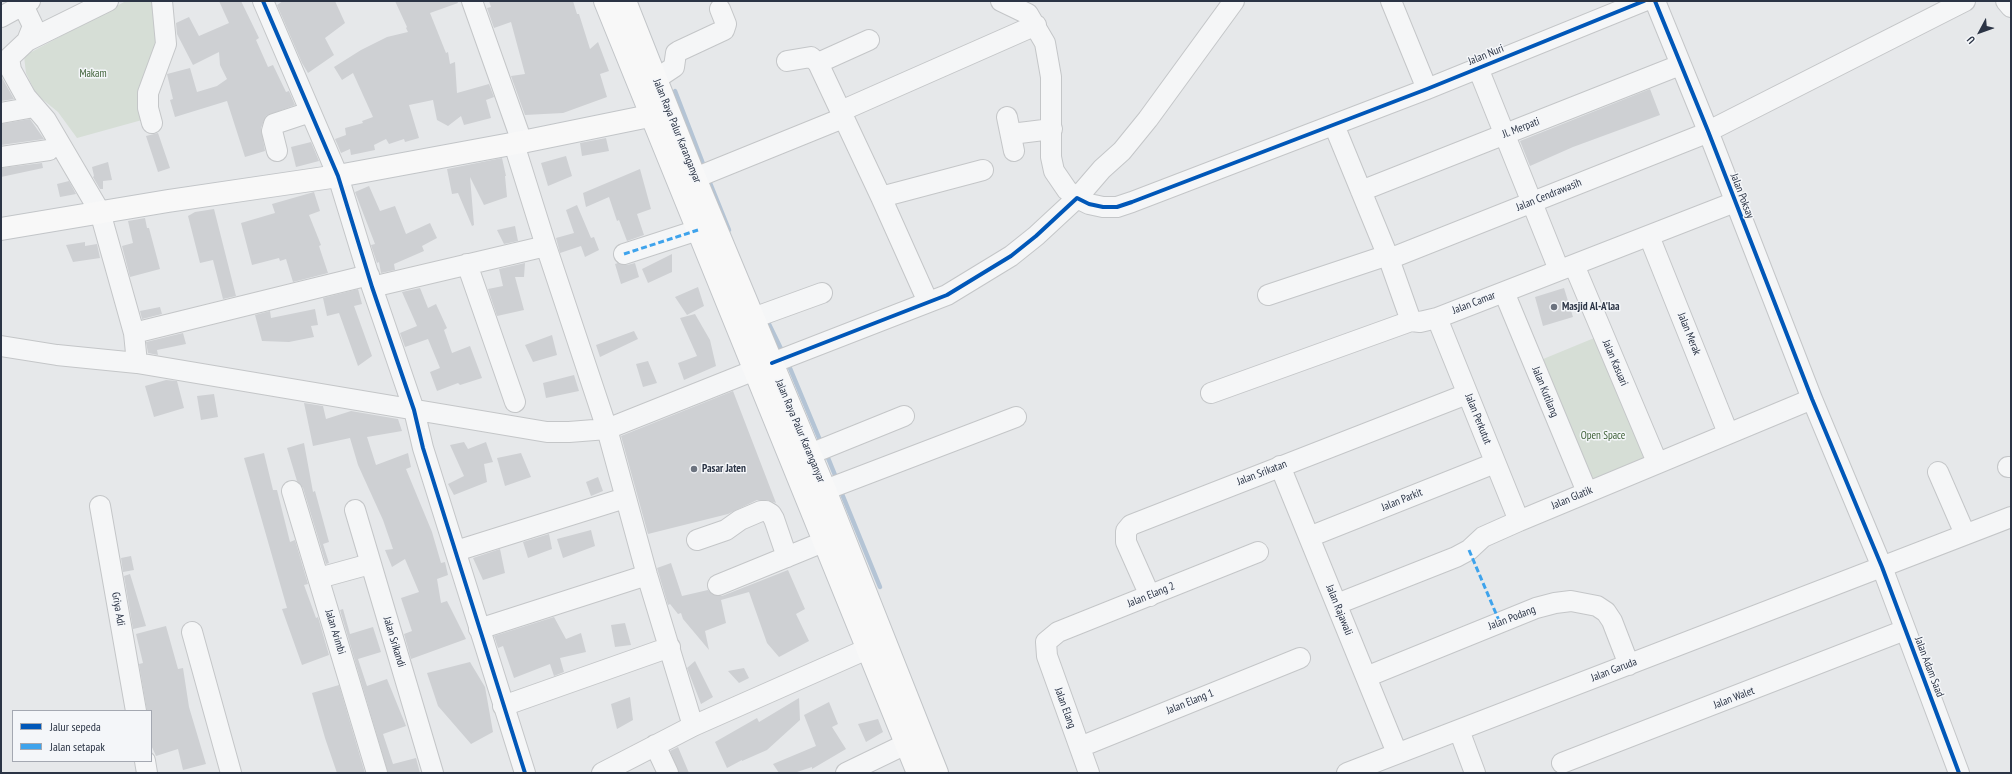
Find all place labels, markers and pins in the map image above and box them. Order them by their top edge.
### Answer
place label: Masjid Al-A'laa [1562,300,1620,314]
marker: Masjid Al-A'laa [1549,302,1559,312]
place label: Pasar Jaten [702,462,746,476]
marker: Pasar Jaten [689,464,699,474]

